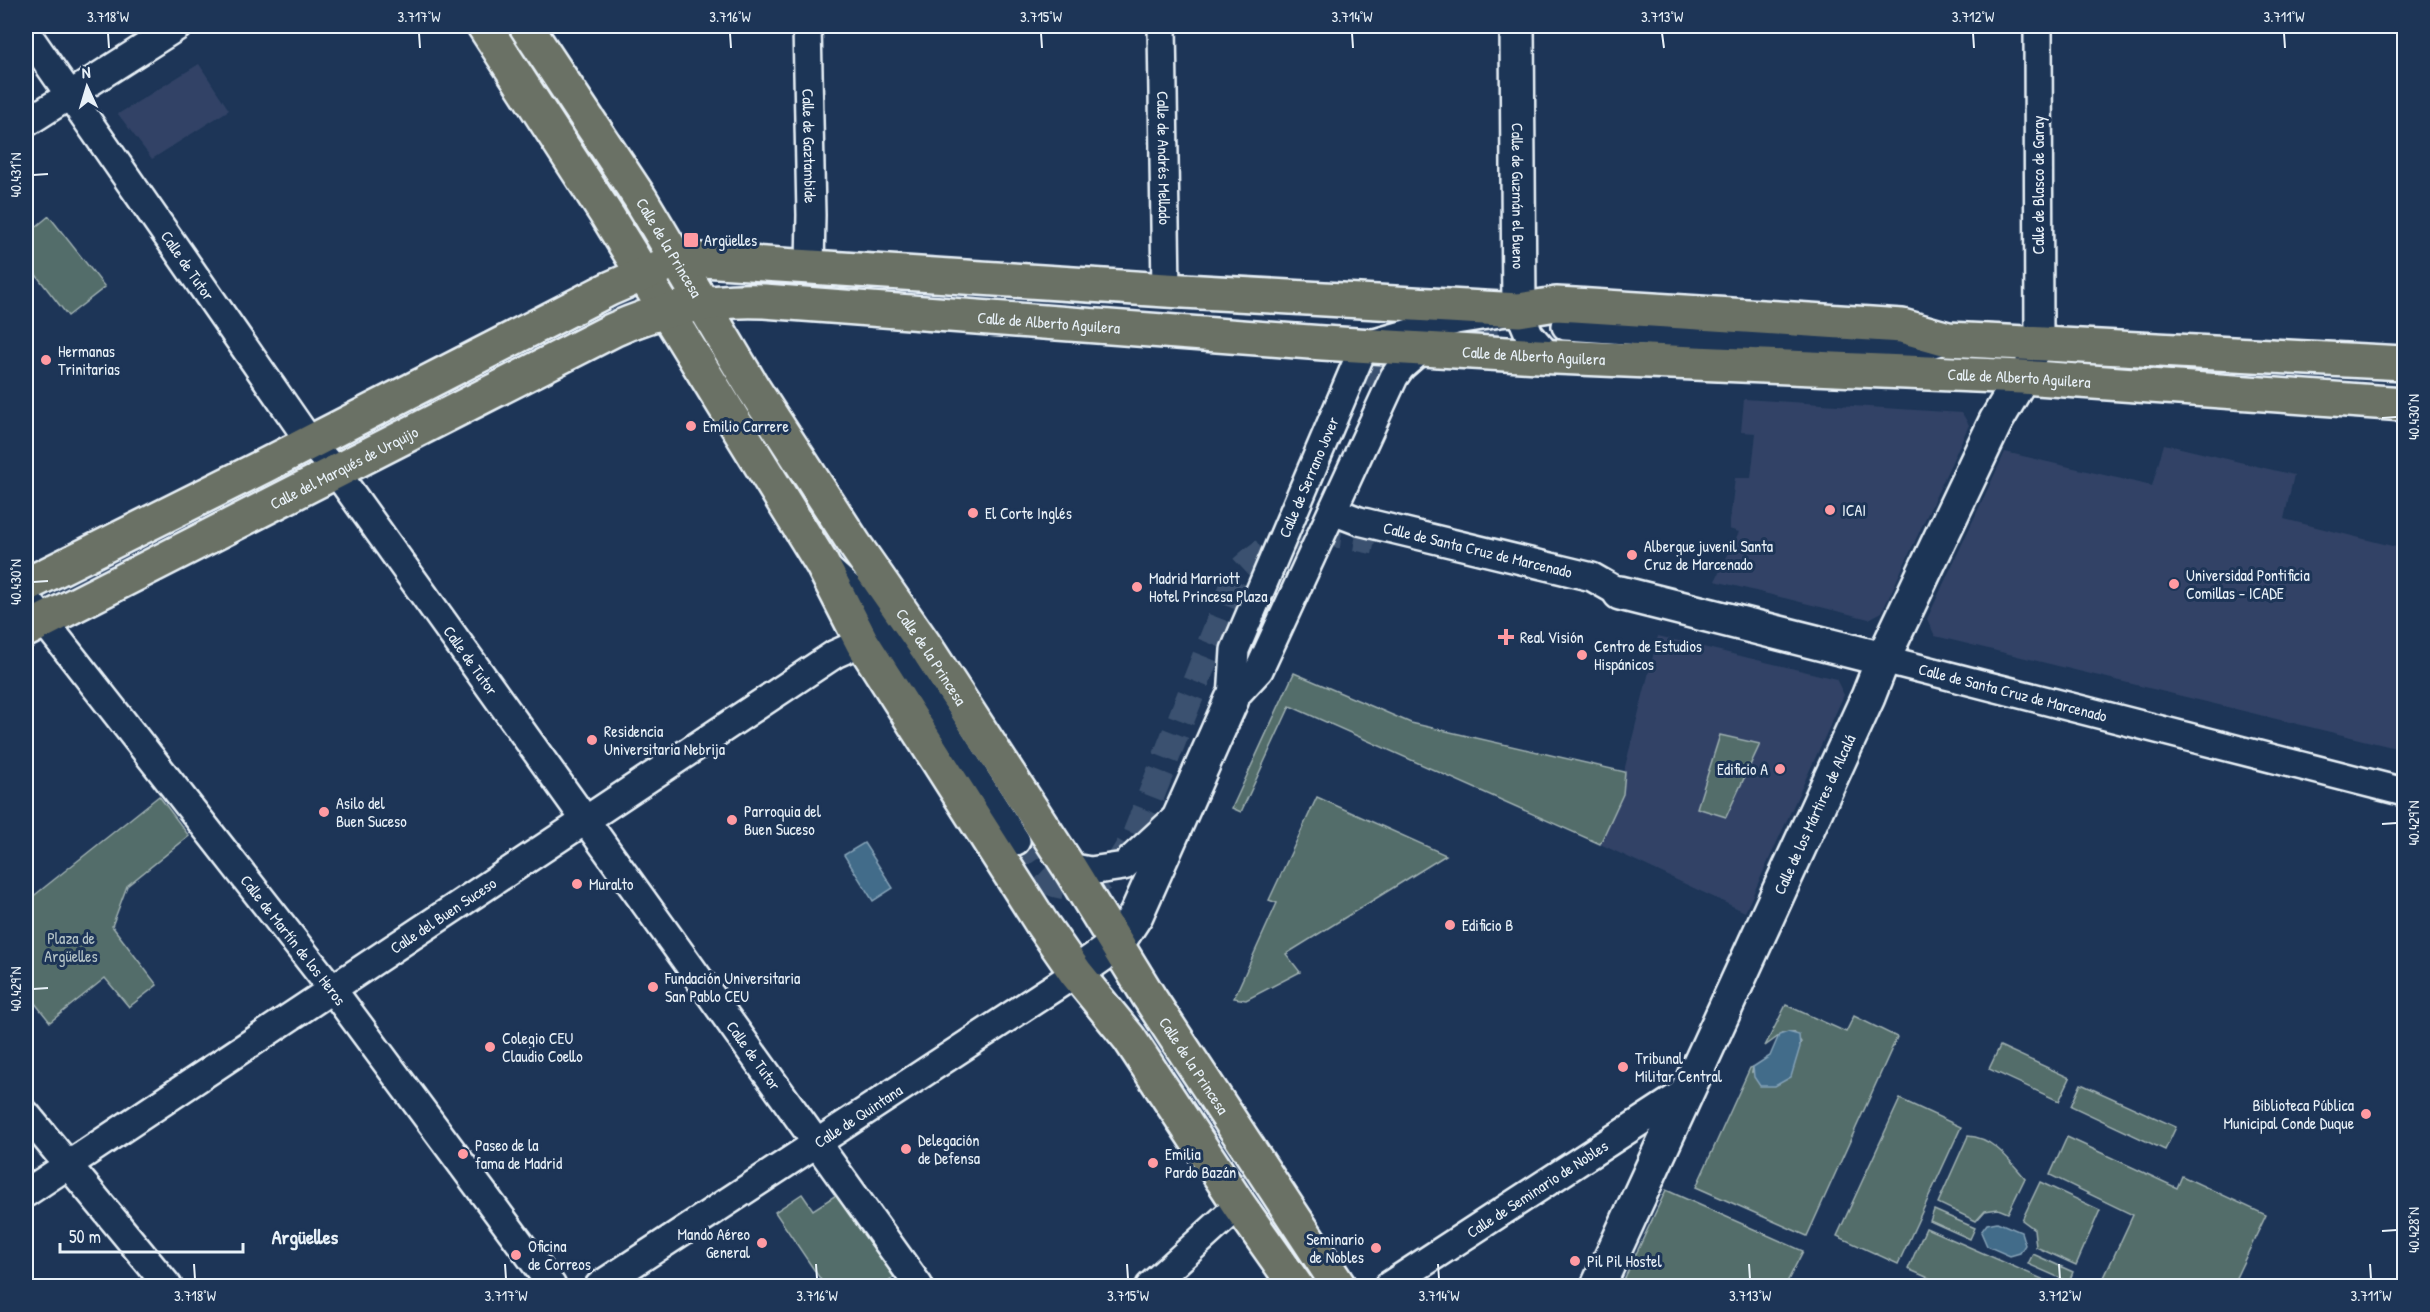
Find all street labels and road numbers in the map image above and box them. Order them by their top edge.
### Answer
street label: Calle de Gaztambide [797,88,822,204]
street label: Calle de Andrés Mellado [1152,91,1176,226]
street label: Calle de Blasco de Garay [2027,115,2049,254]
street label: Calle de Guzmán el Bueno [1507,123,1530,270]
street label: Calle de la Princesa [631,194,708,301]
street label: Calle de Tutor [156,226,220,305]
street label: Calle de Alberto Aguilera [977,306,1121,339]
street label: Calle de Alberto Aguilera [1461,340,1606,370]
street label: Calle de Alberto Aguilera [1947,363,2091,393]
street label: Calle de Serrano Jover [1273,413,1344,541]
street label: Calle del Marqués de Urquijo [266,420,422,515]
street label: Calle de Santa Cruz de Marcenado [1381,516,1575,583]
street label: Calle de la Princesa [891,604,972,709]
street label: Calle de Tutor [438,621,503,699]
street label: Calle de Santa Cruz de Marcenado [1916,658,2110,727]
street label: Calle de los Mártires de Alcalá [1768,731,1860,898]
street label: Calle de Martín de los Heros [236,870,351,1010]
street label: Calle del Buen Suceso [385,872,501,959]
street label: Calle de la Princesa [1154,1013,1234,1119]
street label: Calle de Tutor [721,1016,786,1094]
street label: Calle de Quintana [810,1079,907,1153]
street label: Calle de Seminario de Nobles [1462,1135,1612,1243]

